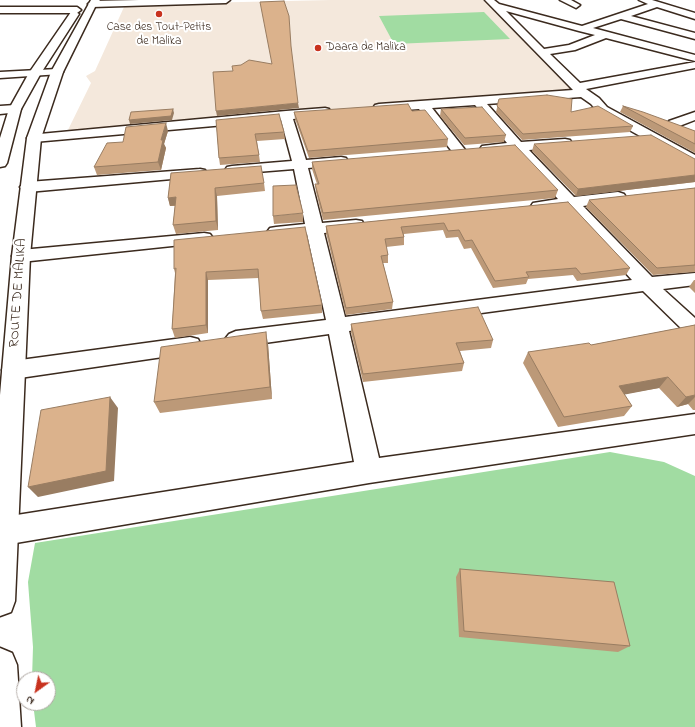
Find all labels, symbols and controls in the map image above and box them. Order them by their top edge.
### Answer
marker: Case des Tout-Petits de Malika [154,9,164,19]
place label: Case des Tout-Petits de Malika [107,21,211,49]
place label: Daara de Malika [326,41,406,55]
marker: Daara de Malika [313,43,323,53]
street label: ROUTE DE MALIKA [7,238,31,348]
north arrow [16,671,56,711]
text: N [23,691,37,709]

